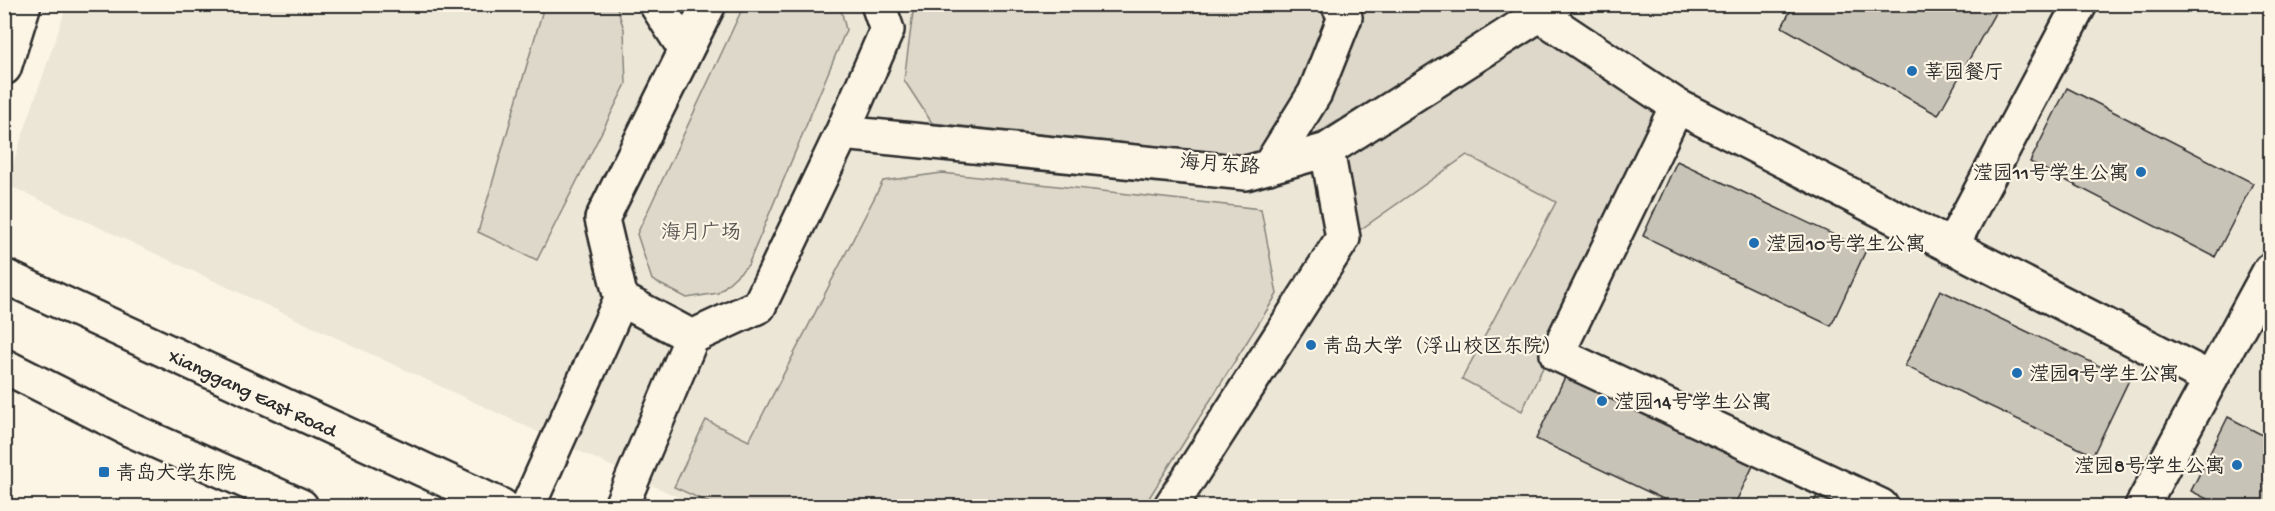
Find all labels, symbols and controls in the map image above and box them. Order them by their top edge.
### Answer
place label: 莘园餐厅 [1924,61,2004,86]
marker: 莘园餐厅 [1905,64,1919,78]
street label: 海月东路 [1179,150,1262,181]
place label: 滢园11号学生公寓 [1973,162,2129,187]
marker: 滢园11号学生公寓 [2134,165,2148,179]
park label: 海月广场 [661,221,741,246]
place label: 滢园10号学生公寓 [1766,233,1925,258]
marker: 滢园10号学生公寓 [1747,236,1761,250]
place label: 青岛大学（浮山校区东院） [1323,335,1563,360]
marker: 青岛大学（浮山校区东院） [1304,338,1318,352]
street label: Xianggang East Road [163,346,341,445]
place label: 滢园9号学生公寓 [2029,363,2179,388]
marker: 滢园9号学生公寓 [2010,366,2024,380]
place label: 滢园14号学生公寓 [1614,391,1772,416]
marker: 滢园14号学生公寓 [1595,394,1609,408]
place label: 滢园8号学生公寓 [2074,455,2225,480]
marker: 滢园8号学生公寓 [2230,458,2244,472]
place label: 青岛大学东院 [116,462,236,487]
marker: 青岛大学东院 [97,465,111,479]

